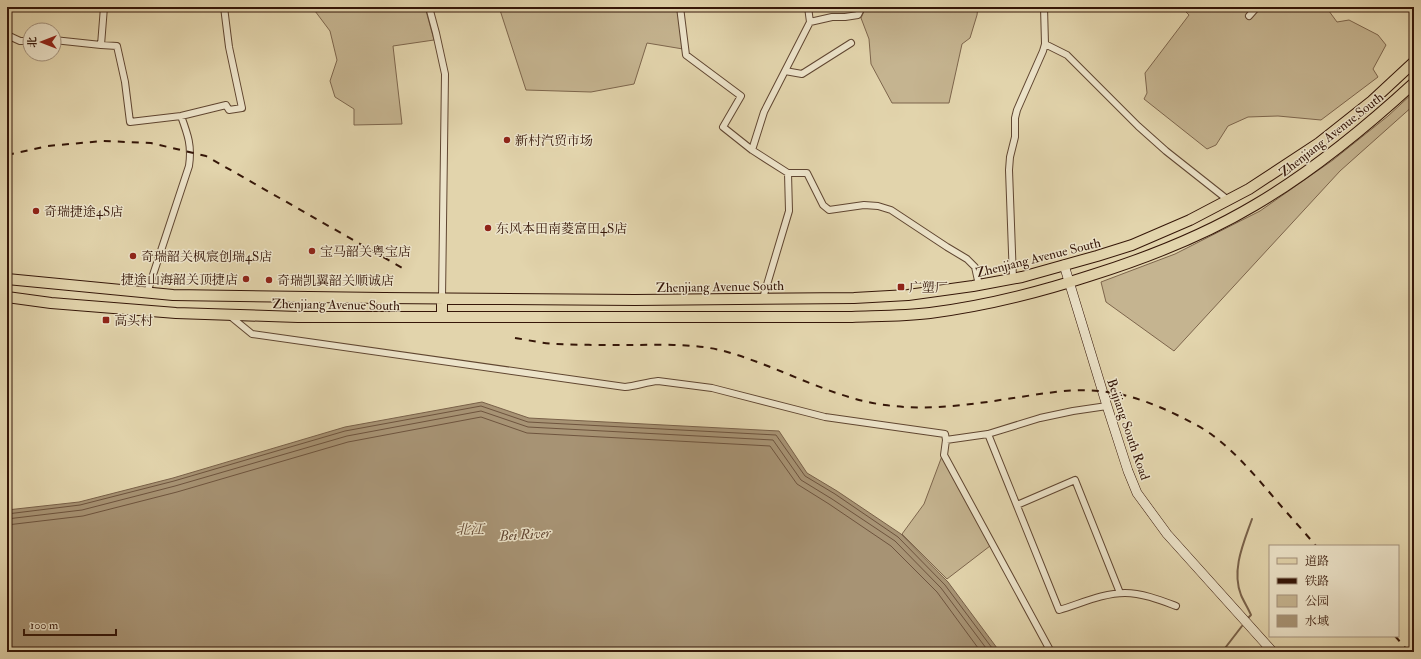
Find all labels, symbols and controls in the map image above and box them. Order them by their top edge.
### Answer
north arrow [22,22,62,62]
text: 北 [26,37,39,48]
street label: Zhenjiang Avenue South [1276,89,1387,180]
place label: 新村汽贸市场 [515,133,593,149]
marker: 新村汽贸市场 [502,135,512,145]
place label: 奇瑞捷途4S店 [44,204,123,220]
marker: 奇瑞捷途4S店 [31,206,41,216]
place label: 东风本田南菱富田4S店 [496,221,627,237]
marker: 东风本田南菱富田4S店 [483,223,493,233]
street label: Zhenjiang Avenue South [974,235,1102,281]
place label: 宝马韶关粤宝店 [320,244,411,260]
marker: 宝马韶关粤宝店 [307,246,317,256]
place label: 奇瑞韶关枫宸创瑞4S店 [141,249,272,265]
marker: 奇瑞韶关枫宸创瑞4S店 [128,251,138,261]
place label: 捷途山海韶关顶捷店 [121,272,238,288]
place label: 奇瑞凯翼韶关顺诚店 [277,273,394,289]
marker: 捷途山海韶关顶捷店 [241,274,251,284]
marker: 奇瑞凯翼韶关顺诚店 [264,275,274,285]
street label: Zhenjiang Avenue South [656,278,784,296]
place label: 广塑厂 [909,280,948,296]
marker: 广塑厂 [896,282,906,292]
street label: Zhenjiang Avenue South [272,296,400,314]
place label: 高头村 [114,313,153,329]
marker: 高头村 [101,315,111,325]
street label: Beijiang South Road [1103,377,1153,483]
water label: 北江 [456,521,486,538]
water label: Bei River [498,524,552,545]
legend [1269,545,1399,637]
text: 道路 [1305,554,1329,569]
text: 铁路 [1305,574,1329,589]
text: 公园 [1305,594,1329,609]
scale bar [24,611,116,637]
text: 水域 [1305,614,1329,629]
text: 100 m [30,618,59,633]

